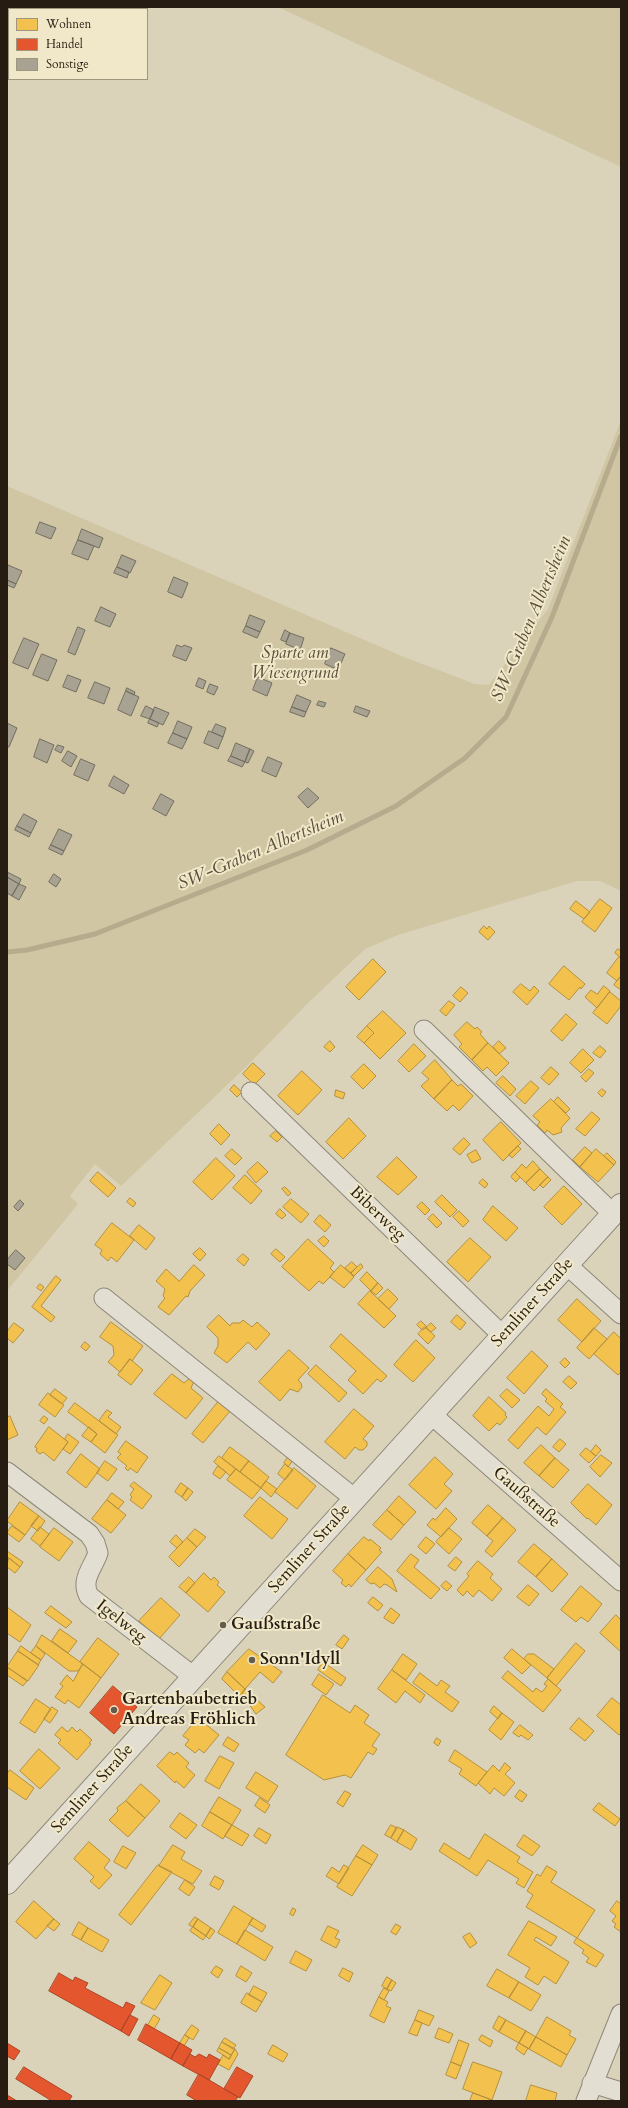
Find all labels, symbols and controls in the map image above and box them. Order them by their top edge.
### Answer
legend [8,8,148,80]
text: Wohnen [46,16,91,32]
text: Handel [46,36,83,52]
text: Sonstige [46,56,89,72]
water label: SW-Graben Albertsheim [487,533,577,705]
park label: Sparte am Wiesengrund [251,644,339,684]
water label: SW-Graben Albertsheim [175,806,347,896]
street label: Biberweg [345,1182,409,1246]
street label: Semliner Straße [488,1254,578,1352]
street label: Gaußstraße [488,1463,564,1533]
street label: Semliner Straße [265,1500,355,1598]
street label: Igelweg [92,1596,150,1648]
place label: Gaußstraße [231,1615,321,1635]
marker: Gaußstraße [218,1620,228,1630]
place label: Sonn'Idyll [260,1650,340,1670]
marker: Sonn'Idyll [247,1655,257,1665]
place label: Gartenbaubetrieb Andreas Fröhlich [122,1690,257,1730]
marker: Gartenbaubetrieb Andreas Fröhlich [109,1705,119,1715]
street label: Semliner Straße [48,1740,138,1838]

